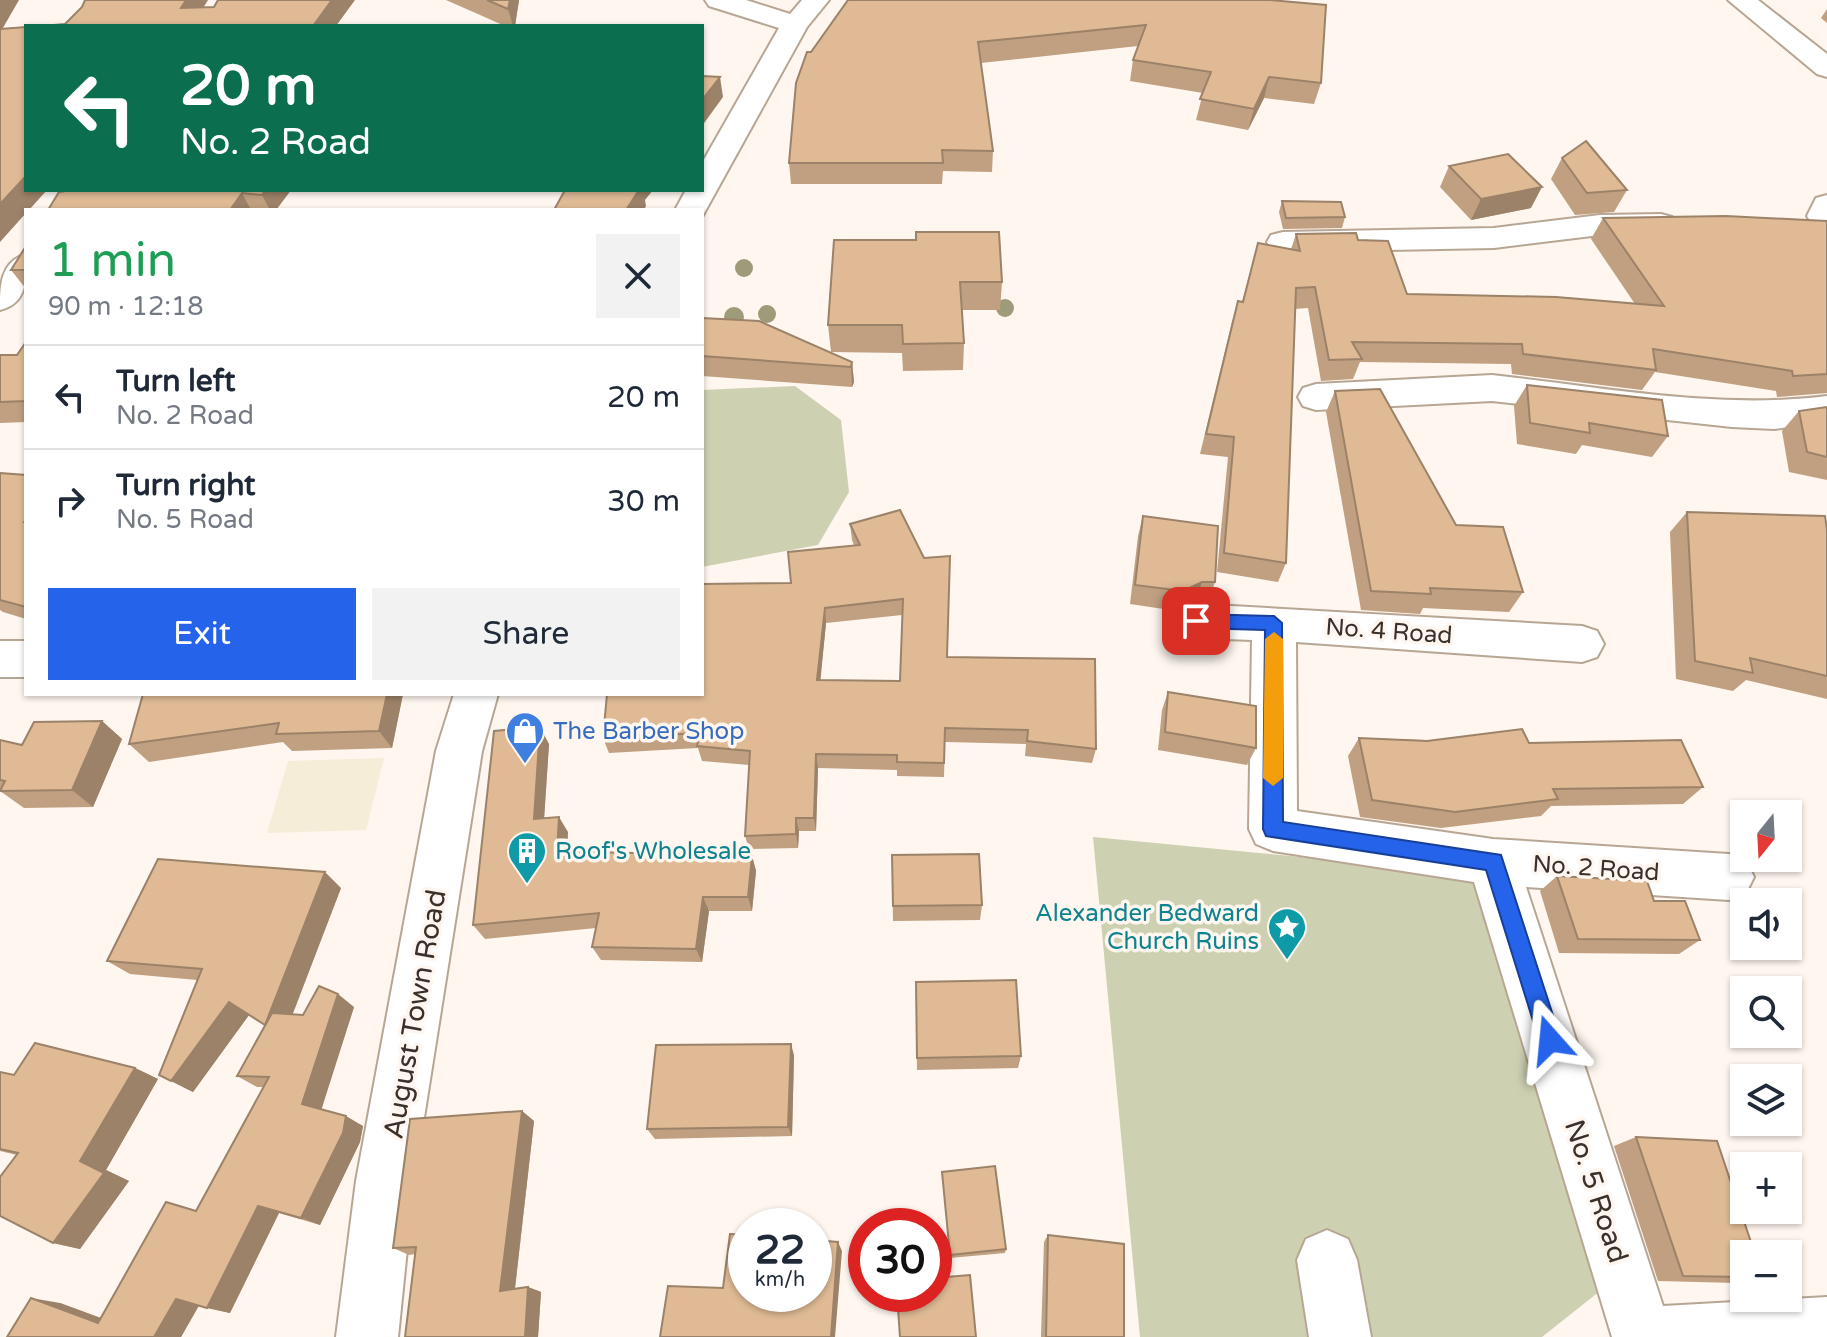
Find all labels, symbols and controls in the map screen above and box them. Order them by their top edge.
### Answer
text: 20 m [180,53,316,120]
icon: left [48,56,152,160]
text: No. 2 Road [180,121,371,164]
text: 1 min [48,232,176,290]
button: close [596,234,680,318]
text: 90 m · 12:18 [48,291,204,322]
text: Turn left [116,363,235,400]
icon: left [48,375,92,419]
text: 20 m [607,379,680,416]
text: No. 2 Road [116,400,254,431]
text: Turn right [116,467,256,504]
icon: right [48,479,92,523]
text: 30 m [607,483,680,520]
text: No. 5 Road [116,504,254,535]
pin [1162,587,1230,655]
button: Exit [48,588,356,680]
button: Share [372,588,680,680]
icon: arrive [1174,599,1218,643]
street label: No. 4 Road [1324,613,1454,650]
shop icon: The Barber Shop [504,710,546,765]
place label: The Barber Shop [553,717,744,746]
north arrow [1730,800,1802,872]
map controls [1730,800,1802,1312]
building icon: Roof's Wholesale [506,830,548,885]
place label: Roof's Wholesale [555,837,751,866]
street label: No. 2 Road [1531,850,1661,887]
street label: August Town Road [376,887,454,1141]
button: sound [1730,888,1802,960]
place label: Alexander Bedward Church Ruins [1035,899,1259,956]
place icon: Alexander Bedward Church Ruins [1266,906,1308,961]
button: search [1730,976,1802,1048]
position arrow [1508,998,1592,1082]
button: layers [1730,1064,1802,1136]
street label: No. 5 Road [1557,1115,1635,1267]
button: + [1730,1152,1802,1224]
speed limit sign: 30 [848,1208,952,1312]
text: 22 [755,1226,805,1274]
button: − [1730,1240,1802,1312]
text: km/h [755,1268,805,1292]

